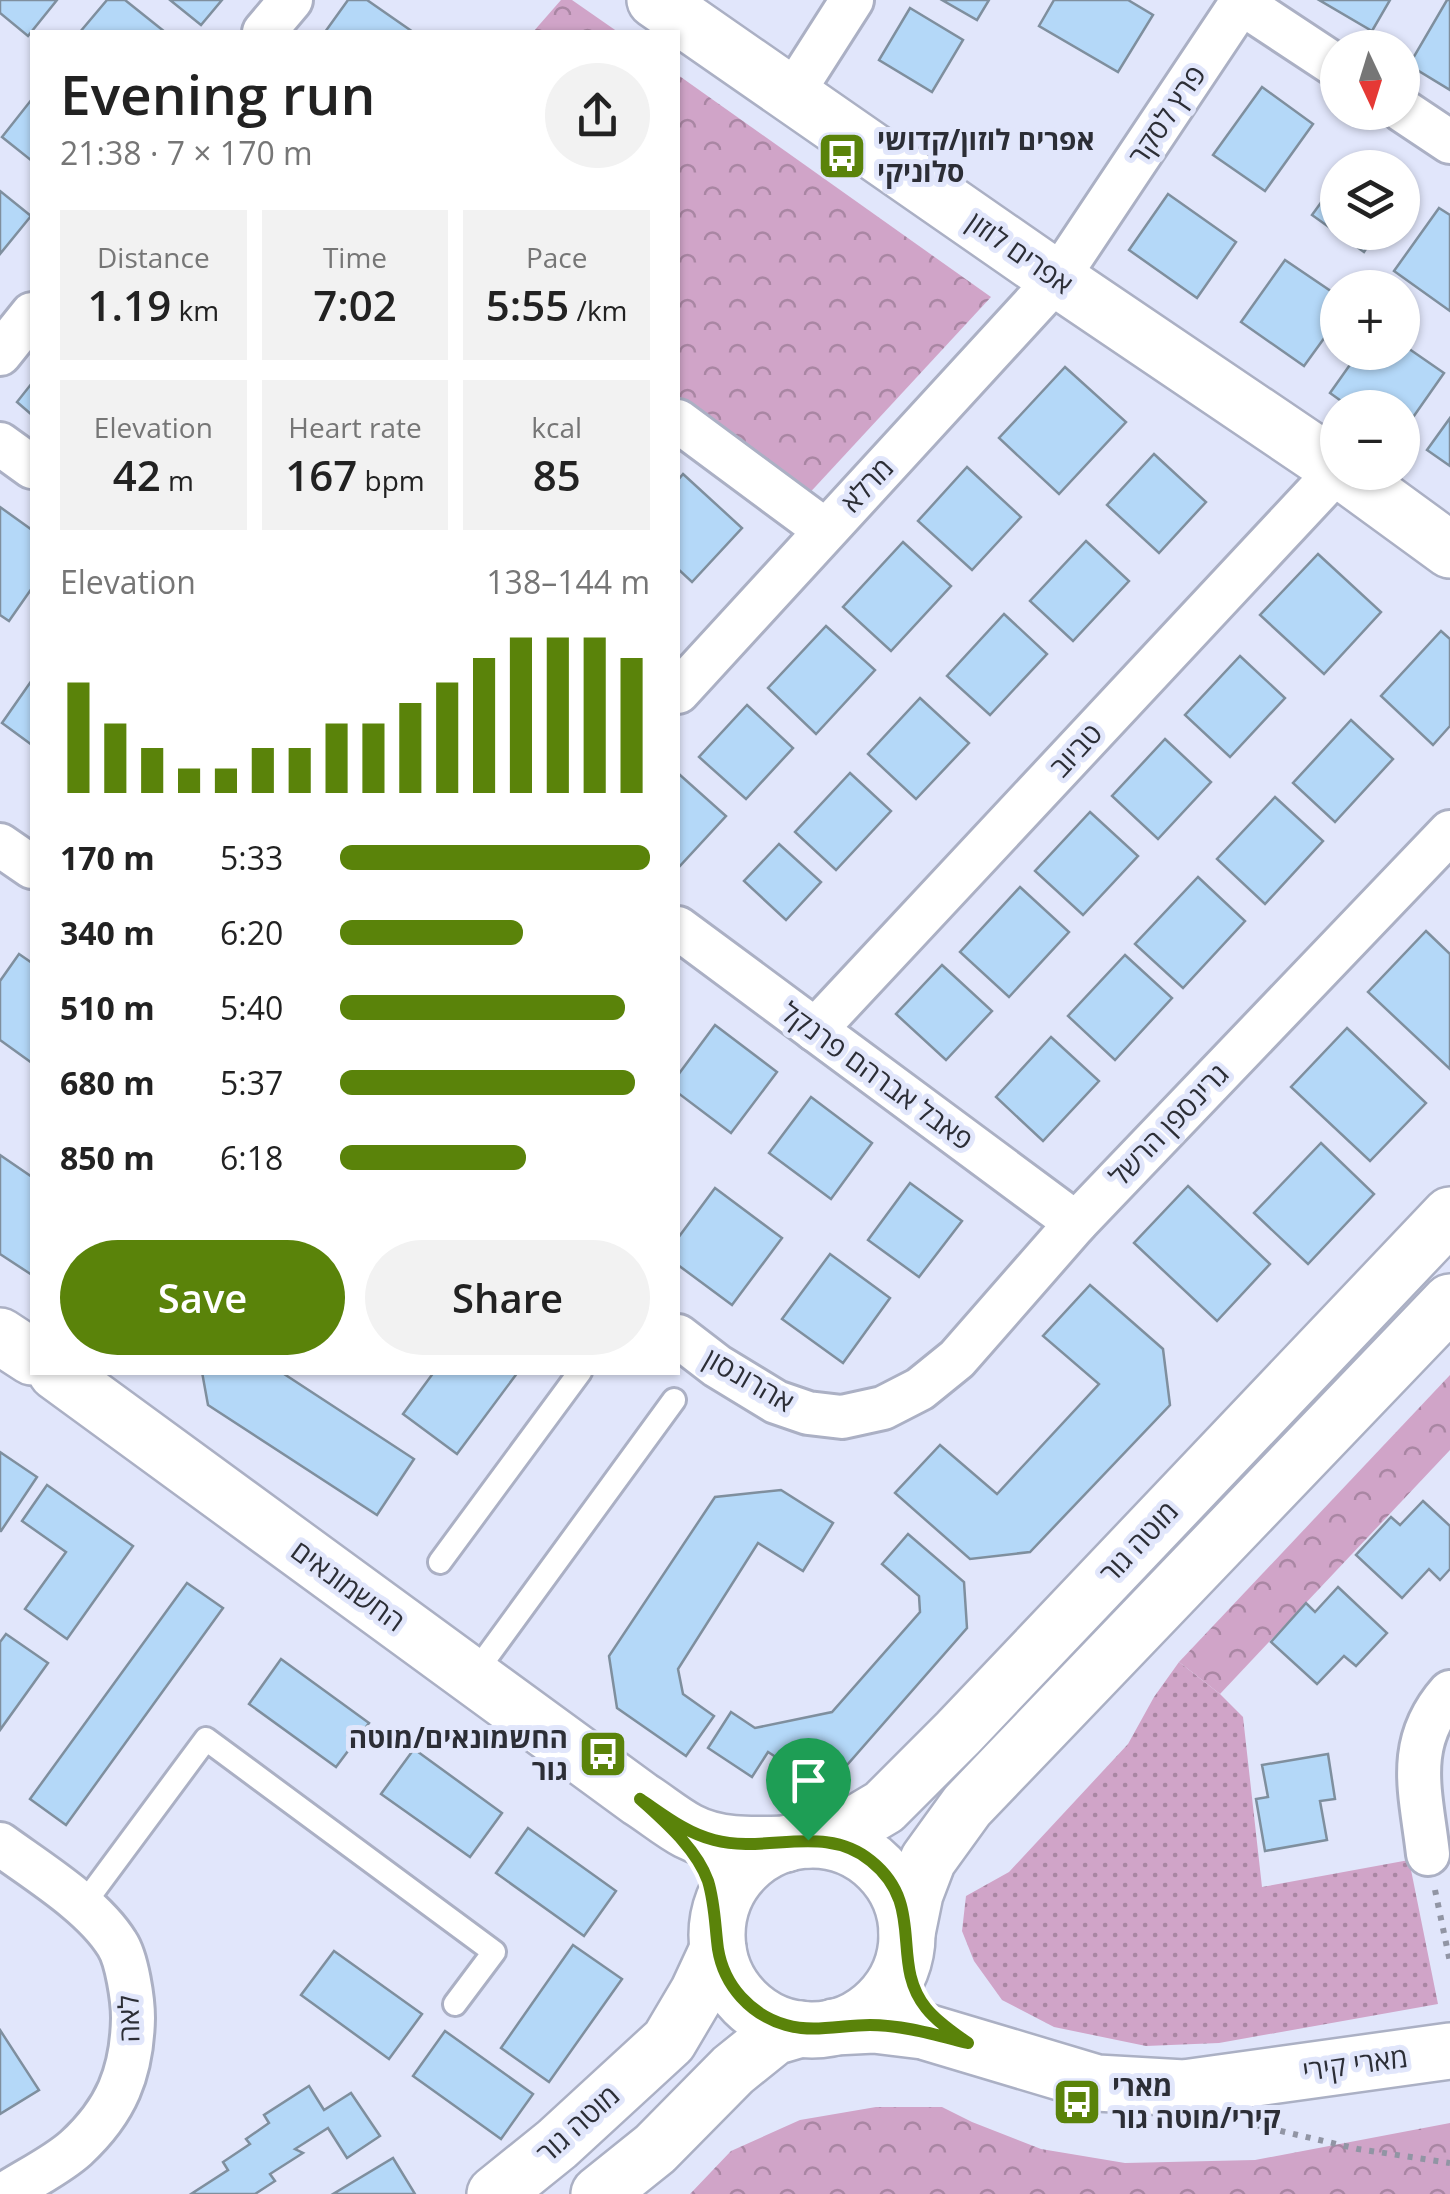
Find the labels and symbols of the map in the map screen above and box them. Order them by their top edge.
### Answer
north arrow [1320,30,1420,130]
street label: פרץ לסקר [1119,57,1213,172]
place label: אפרים לוזון/קדושי סלוניקי [877,120,1095,190]
bus stop icon: אפרים לוזון/קדושי סלוניקי [816,130,868,182]
street label: אפרים לוזון [960,202,1081,302]
street label: מרלא [831,449,901,520]
street label: טביוב [1041,714,1110,784]
street label: פאבל אברהם פרנקל [774,993,981,1158]
street label: גרינספן הרשל [1100,1055,1236,1194]
street label: אהרונסון [698,1338,801,1420]
street label: מוטה גור [1091,1492,1186,1591]
street label: החשמונאים [284,1531,413,1639]
place label: החשמונאים/מוטה גור [349,1718,568,1788]
bus stop icon: החשמונאים/מוטה גור [577,1728,629,1780]
pin [766,1738,851,1841]
street label: לאה [109,1995,147,2043]
street label: מארי קירי [1300,2037,1410,2089]
place label: מארי קירי/מוטה גור [1112,2066,1281,2136]
street label: מוטה גור [528,2076,627,2171]
bus stop icon: מארי קירי/מוטה גור [1051,2076,1103,2128]

